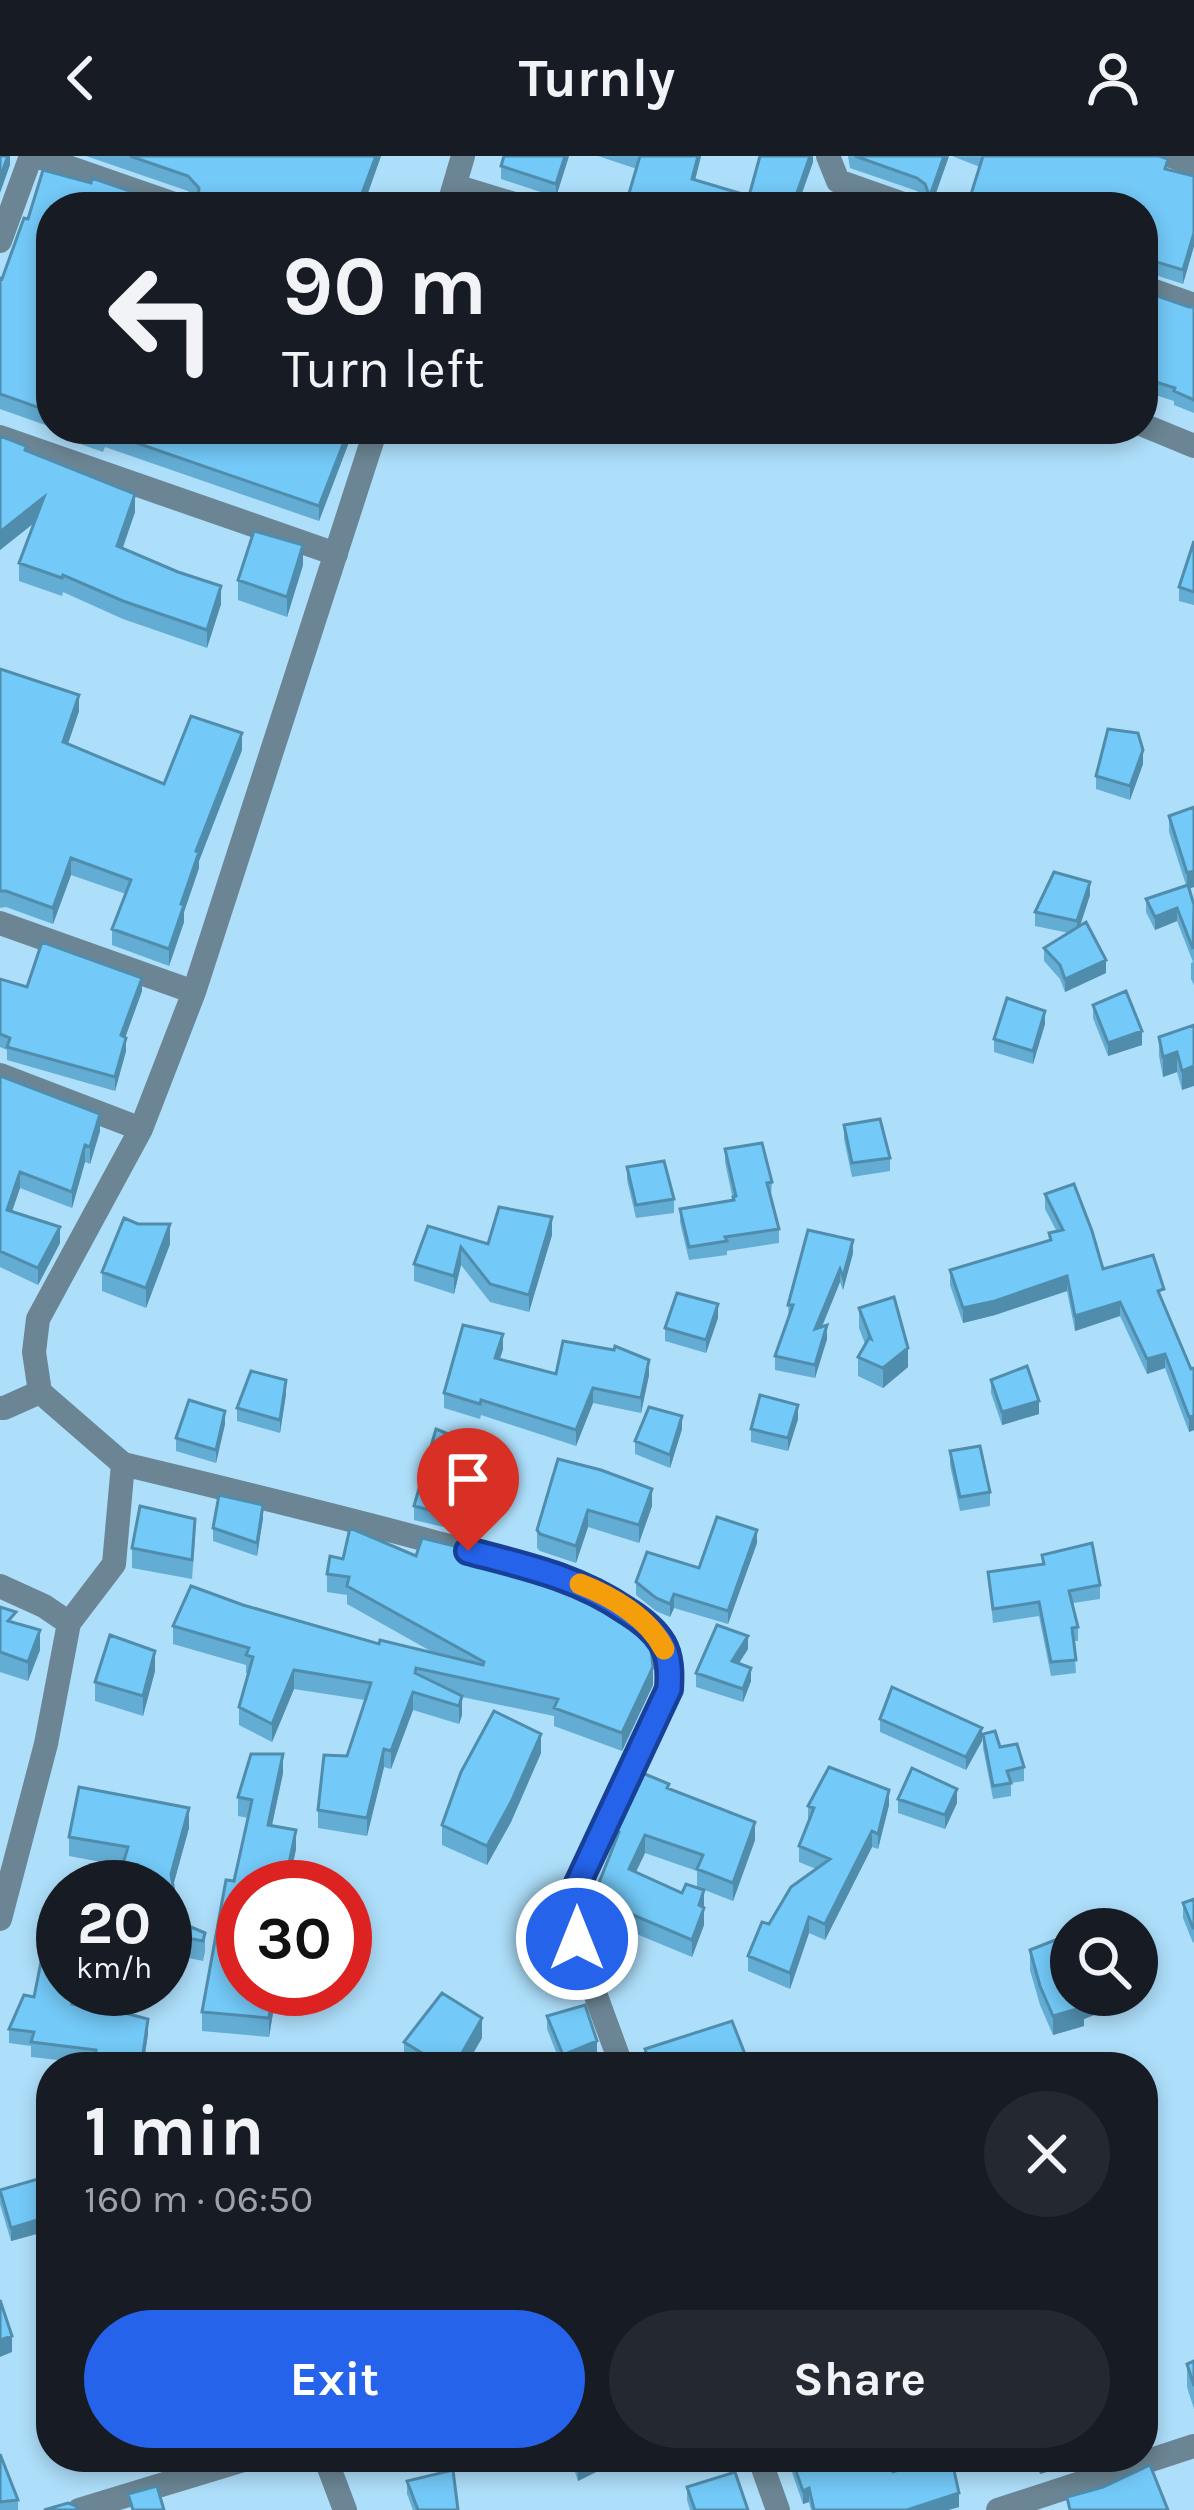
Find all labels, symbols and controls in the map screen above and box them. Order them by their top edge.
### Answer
icon: back [48,45,114,111]
icon: person [1080,45,1146,111]
text: Turnly [519,46,675,110]
text: 90 m [282,237,487,335]
icon: left [84,240,240,396]
text: Turn left [282,337,485,401]
pin [417,1428,519,1551]
icon: arrive [435,1446,501,1512]
speed limit sign: 30 [216,1860,372,2016]
position arrow [514,1876,640,2002]
text: 20 [77,1888,151,1958]
map controls [1050,1908,1158,2016]
button: search [1050,1908,1158,2016]
text: km/h [76,1950,152,1986]
text: 1 min [84,2089,265,2173]
button: close [984,2091,1110,2217]
text: 160 m · 06:50 [84,2176,313,2222]
button: Exit [84,2310,585,2448]
button: Share [609,2310,1110,2448]

